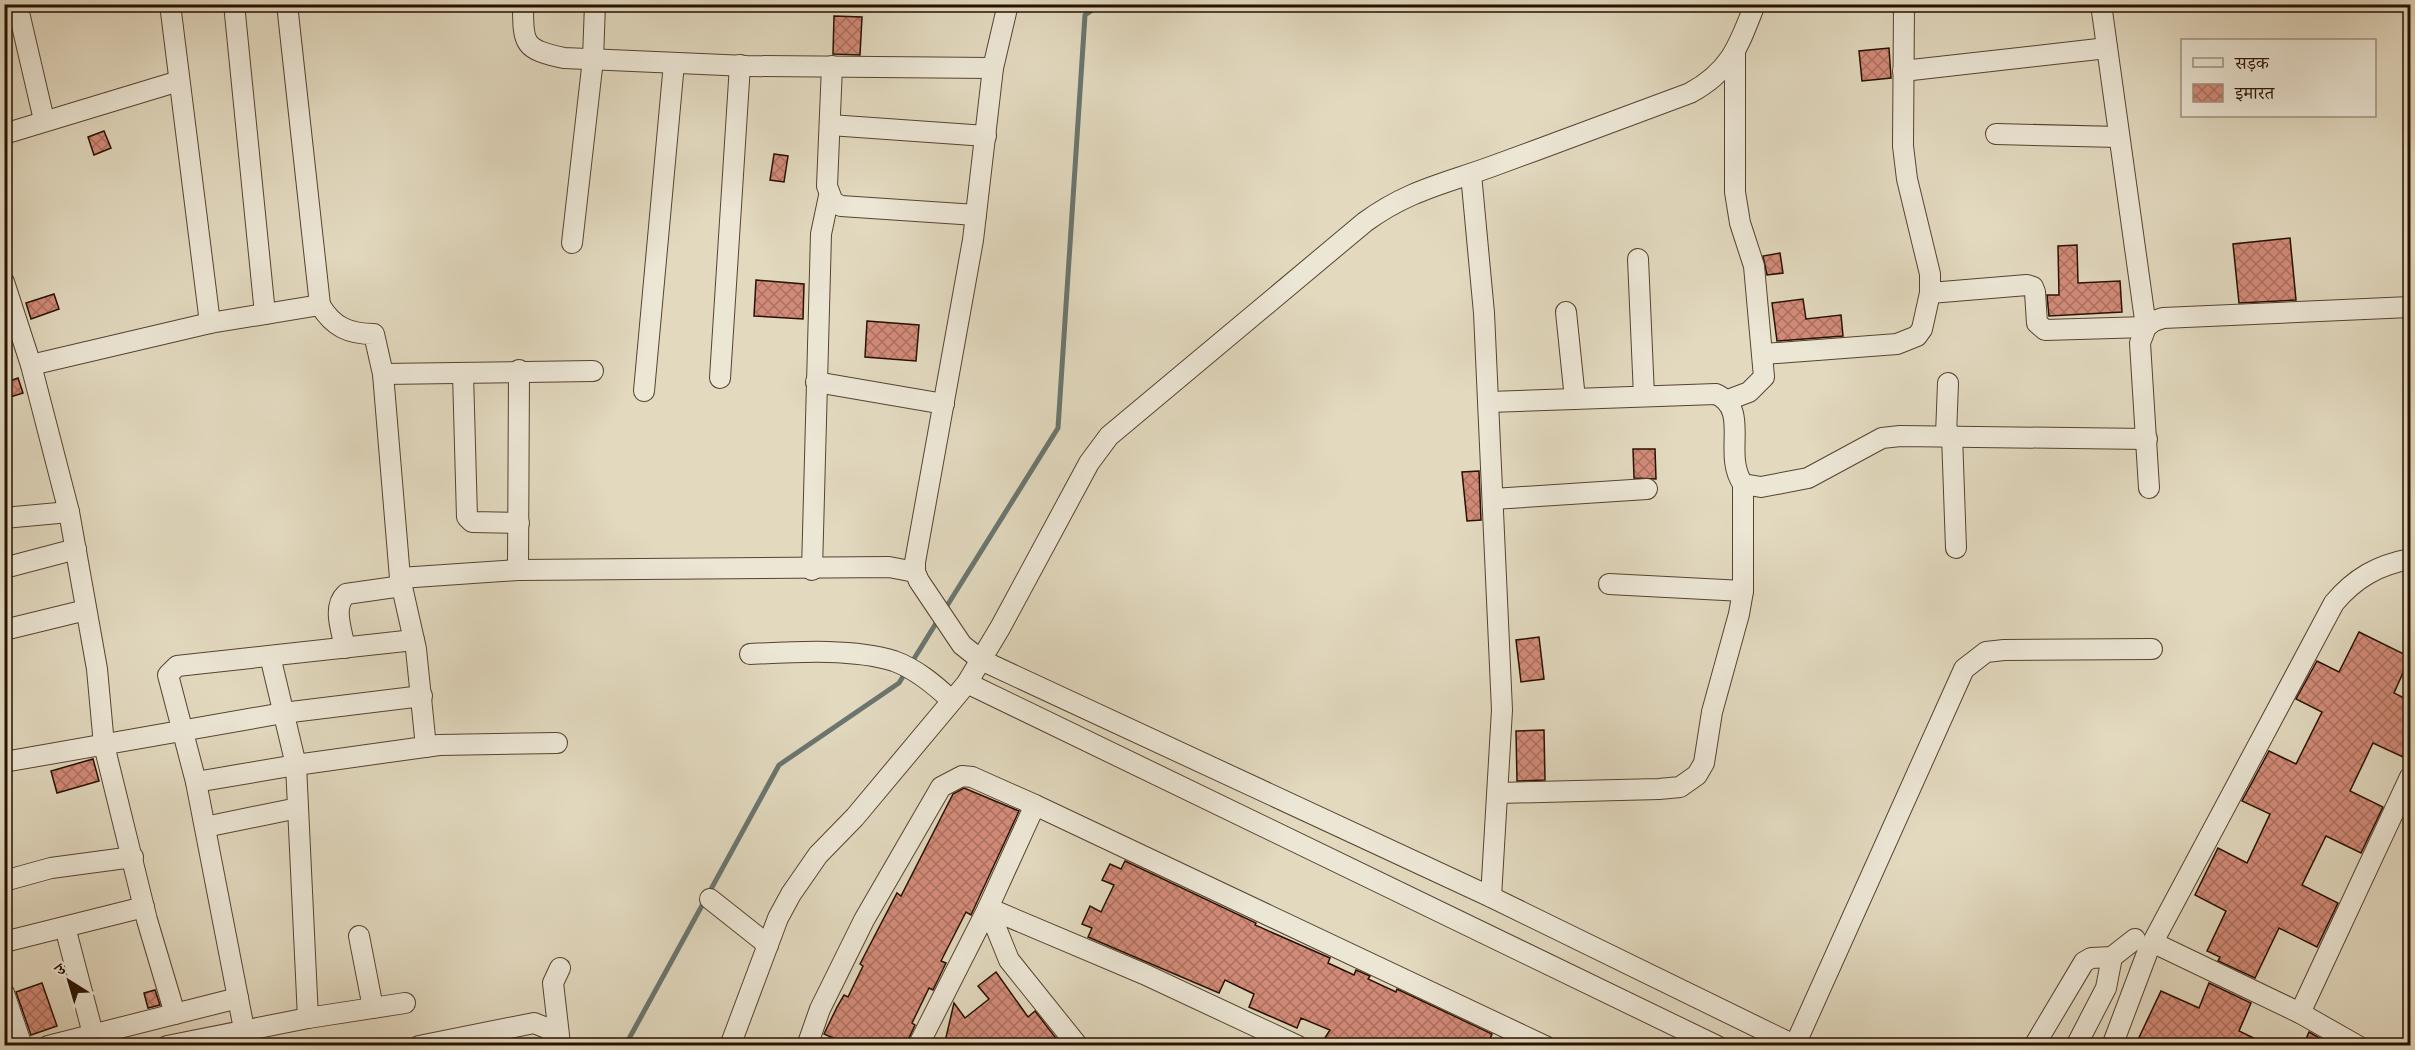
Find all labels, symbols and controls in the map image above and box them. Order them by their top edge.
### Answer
legend [2181,39,2376,117]
text: सड़क [2234,52,2270,74]
text: इमारत [2234,82,2275,104]
north arrow [39,951,99,1011]
text: उ [51,958,71,980]

